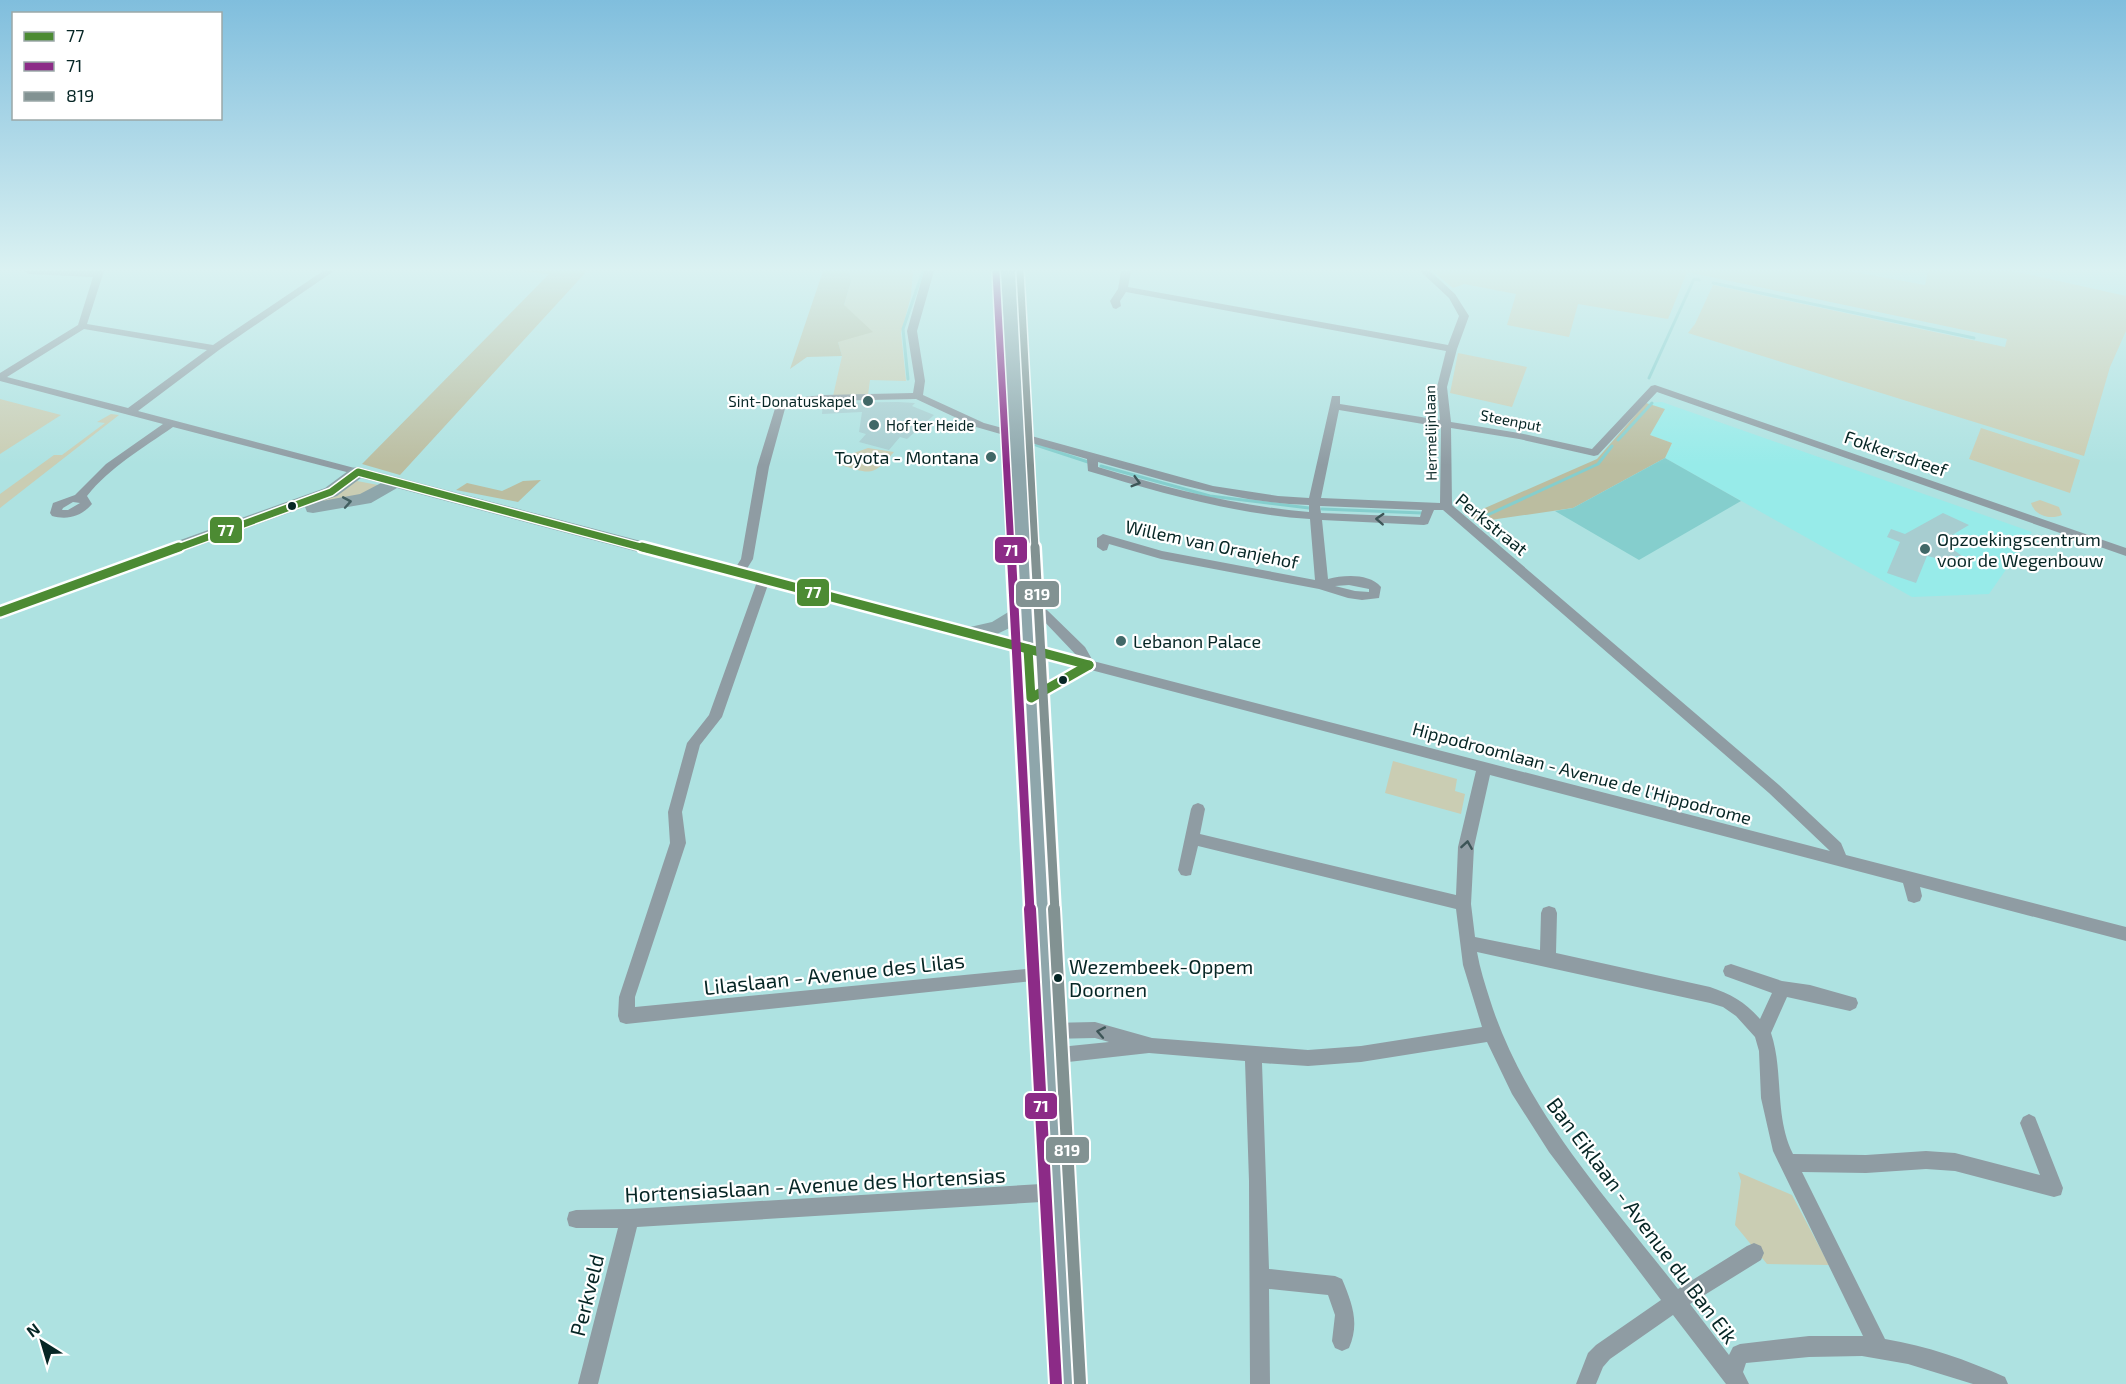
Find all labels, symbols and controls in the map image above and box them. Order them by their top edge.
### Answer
legend [12,12,222,120]
text: 77 [66,24,84,46]
text: 71 [66,54,82,76]
text: 819 [66,84,94,106]
street label: Hermelijnlaan [1420,385,1441,481]
place label: Sint-Donatuskapel [728,392,857,410]
marker: Sint-Donatuskapel [861,394,875,408]
street label: Steenput [1479,405,1543,435]
place label: Hof ter Heide [886,416,974,434]
marker: Hof ter Heide [867,418,881,432]
street label: Fokkersdreef [1842,425,1951,481]
place label: Toyota - Montana [834,446,979,468]
marker: Toyota - Montana [984,450,998,464]
one-way arrow [1130,475,1141,487]
street label: Perkstraat [1452,488,1533,560]
one-way arrow [343,497,352,509]
unlabelled marker [286,500,298,512]
one-way arrow [1376,512,1385,525]
street label: Willem van Oranjehof [1123,515,1302,573]
line badge: 77 [209,516,243,544]
text: 77 [218,520,235,539]
place label: Opzoekingscentrum voor de Wegenbouw [1937,528,2104,571]
line badge: 71 [994,536,1028,564]
text: 71 [1003,540,1019,559]
marker: Opzoekingscentrum voor de Wegenbouw [1918,542,1932,556]
line badge: 77 [796,578,830,607]
line badge: 819 [1015,580,1060,608]
text: 77 [805,582,822,601]
text: 819 [1024,584,1050,603]
place label: Lebanon Palace [1133,630,1261,652]
marker: Lebanon Palace [1114,634,1128,648]
unlabelled marker [1057,674,1069,686]
street label: Hippodroomlaan - Avenue de l'Hippodrome [1410,717,1754,829]
one-way arrow [1461,841,1473,850]
street label: Lilaslaan - Avenue des Lilas [702,947,966,999]
place label: Wezembeek-Oppem Doornen [1069,954,1253,1001]
marker: Wezembeek-Oppem Doornen [1052,972,1064,984]
one-way arrow [1097,1026,1107,1039]
line badge: 71 [1024,1092,1058,1120]
street label: Ban Eiklaan - Avenue du Ban Eik [1542,1092,1744,1348]
text: 71 [1033,1096,1049,1115]
line badge: 819 [1045,1136,1090,1164]
text: 819 [1054,1140,1080,1159]
street label: Hortensiaslaan - Avenue des Hortensias [624,1162,1006,1206]
street label: Perkveld [564,1252,608,1338]
north arrow [12,1312,72,1372]
text: N [22,1319,43,1341]

